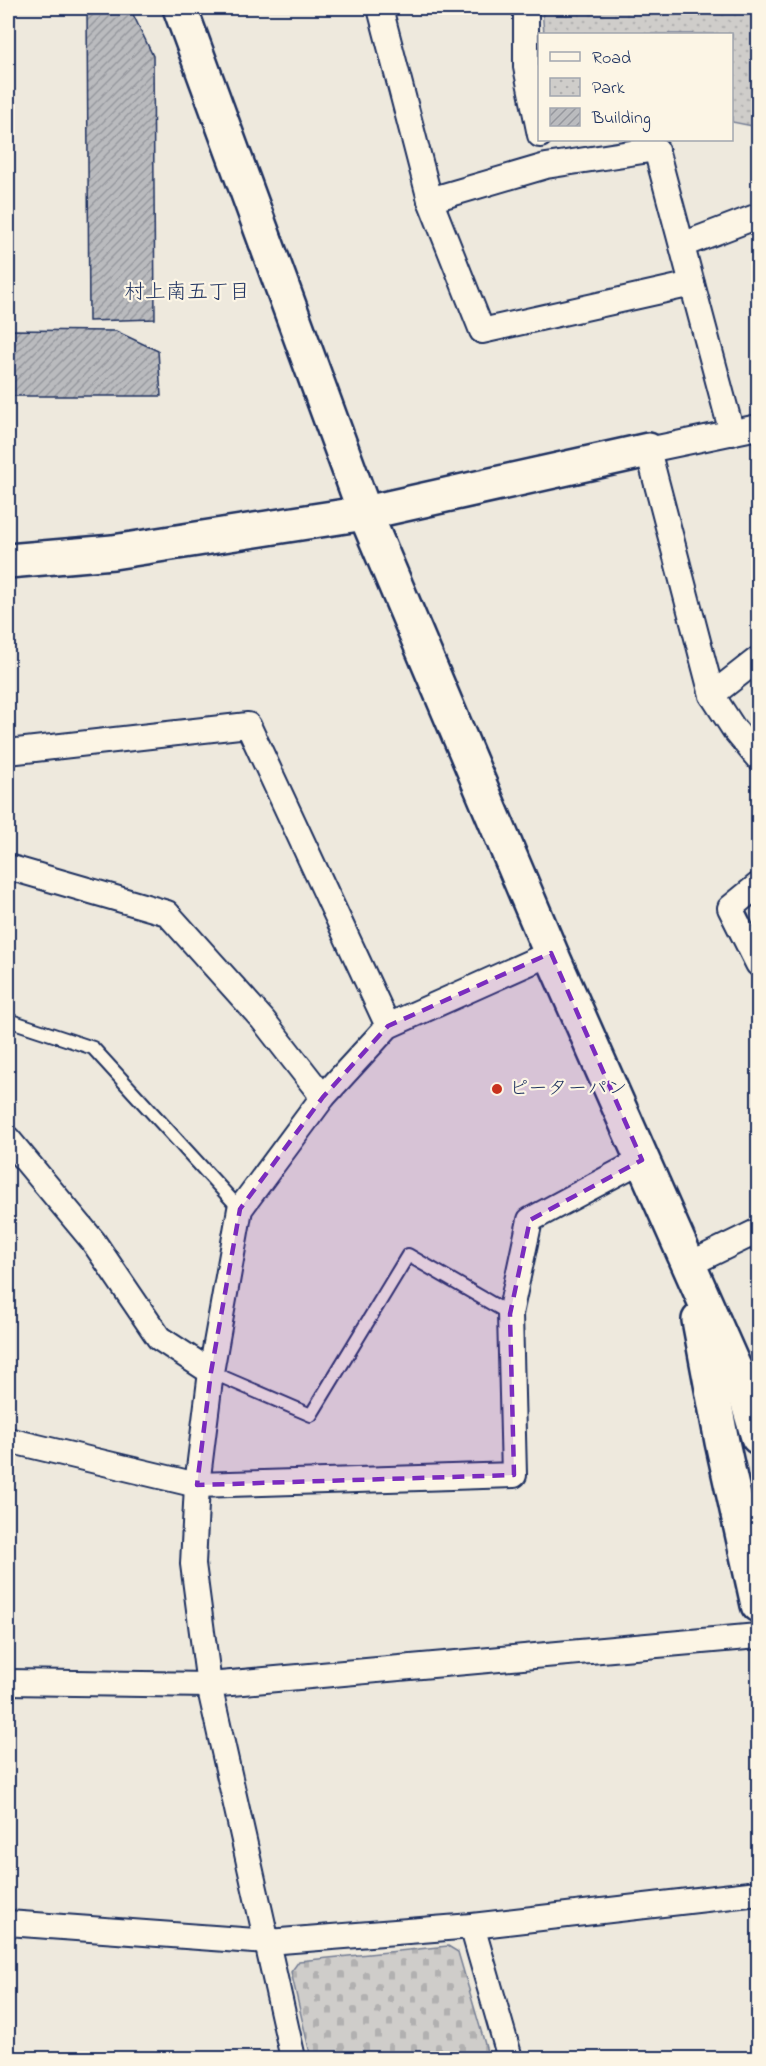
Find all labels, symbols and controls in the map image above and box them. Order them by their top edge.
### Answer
legend [538,33,733,141]
text: Road [592,46,631,72]
text: Park [592,76,625,102]
text: Building [591,106,651,133]
district label: 村上南五丁目 [124,278,250,308]
place label: ピーターパン [509,1075,628,1104]
marker: ピーターパン [490,1082,504,1096]

